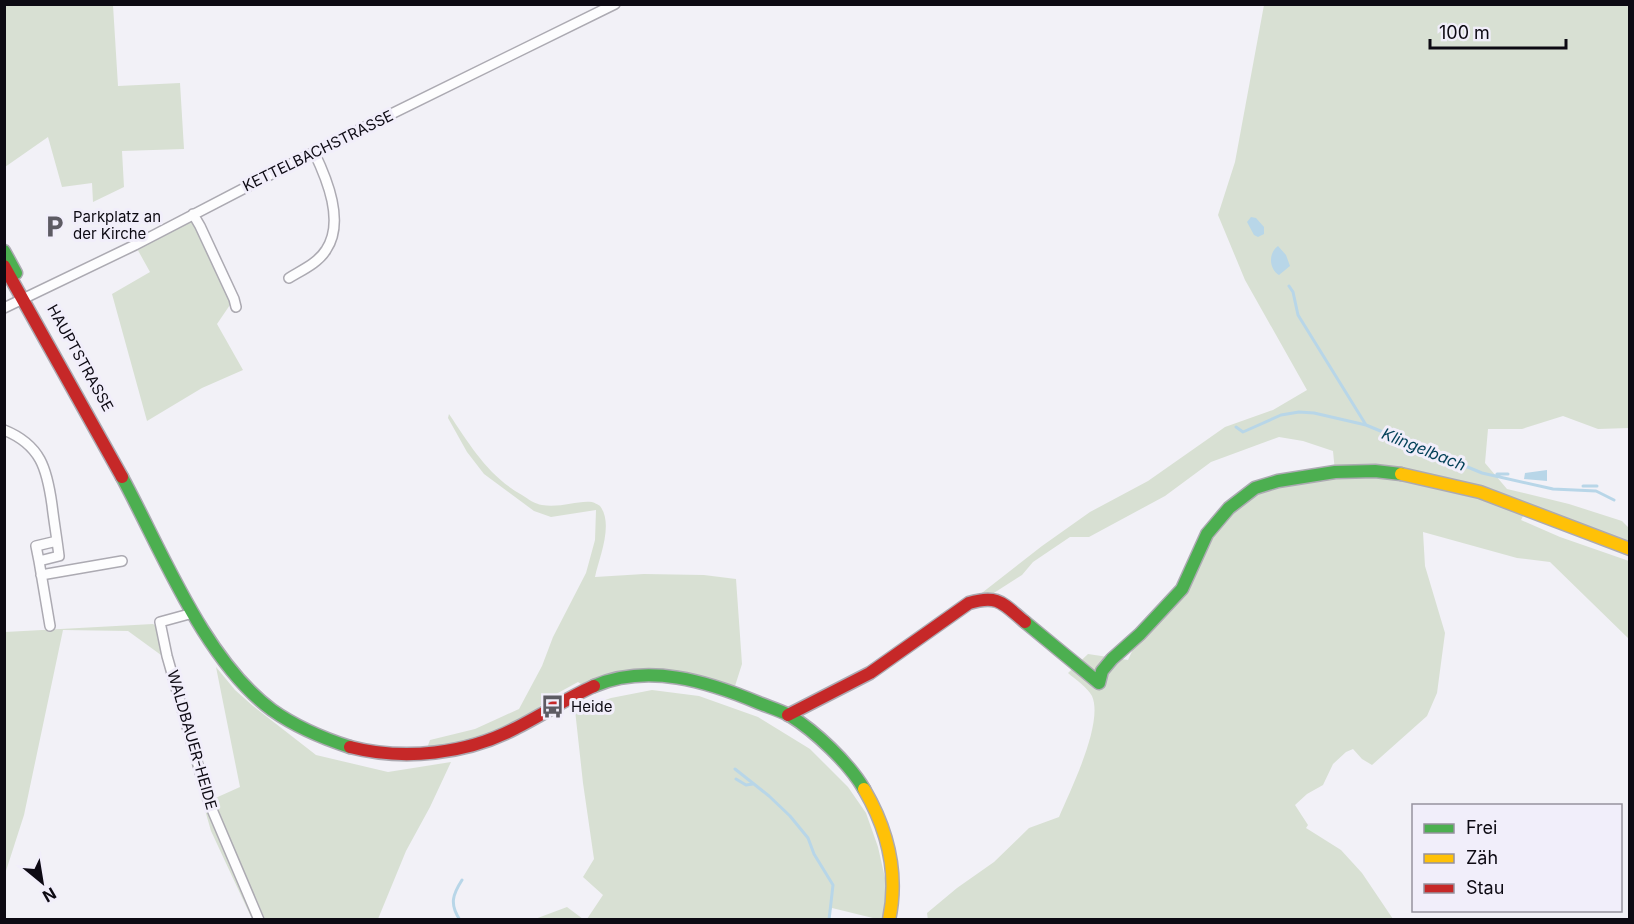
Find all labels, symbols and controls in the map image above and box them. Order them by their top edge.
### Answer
scale bar [1430,12,1566,50]
text: 100 m [1439,22,1490,43]
street label: KETTELBACHSTRASSE [239,106,396,195]
place label: Parkplatz an der Kirche [73,207,161,243]
parking icon: Parkplatz an der Kirche [42,213,68,239]
street label: HAUPTSTRASSE [43,301,118,414]
water label: Klingelbach [1379,423,1469,475]
street label: WALDBAUER-HEIDE [163,668,221,812]
bus stop icon: Heide [540,694,566,720]
place label: Heide [571,697,612,716]
legend [1412,804,1622,912]
text: Frei [1466,817,1497,838]
text: Zäh [1466,847,1498,868]
north arrow [12,852,72,912]
text: Stau [1466,877,1504,898]
text: N [39,883,60,907]

